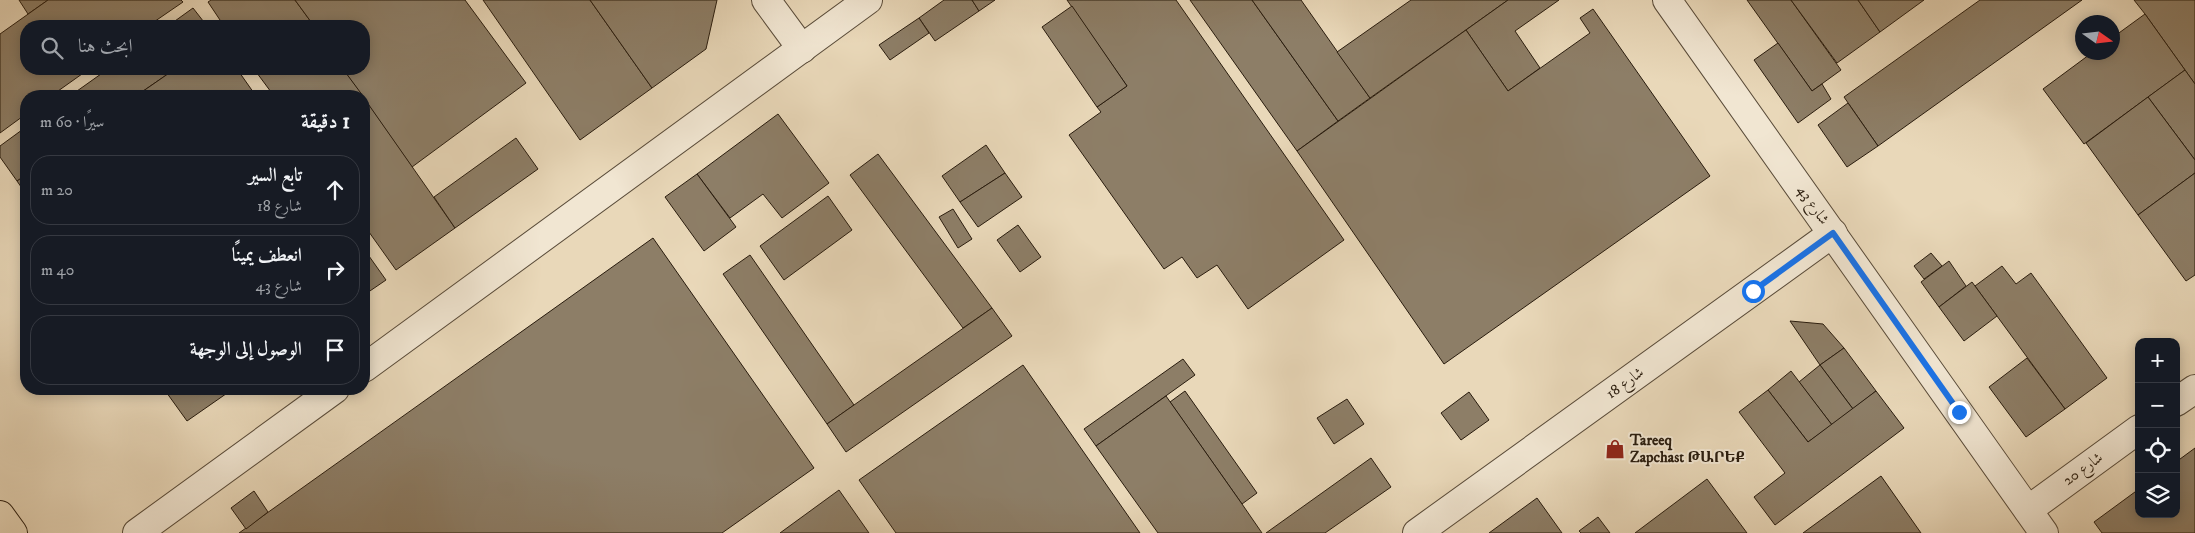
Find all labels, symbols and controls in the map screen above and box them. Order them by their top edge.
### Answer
north arrow [2075,15,2120,60]
search box [20,20,370,75]
icon: search [38,34,66,62]
text: ابحث هنا [78,35,133,58]
text: 1 دقيقة [301,109,350,135]
text: سيرًا · 60 m [40,112,104,132]
text: تابع السير [248,164,302,187]
icon: ahead [321,176,349,204]
text: 20 m [41,180,73,200]
street label: شارع 43 [1790,182,1833,230]
text: شارع 18 [257,196,302,216]
text: انعطف يمينًا [232,244,302,267]
icon: right [321,256,349,284]
text: 40 m [41,260,74,280]
text: شارع 43 [256,276,302,296]
route start [1742,280,1765,303]
icon: arrive [321,336,349,364]
text: الوصول إلى الوجهة [190,338,302,361]
map controls [2135,338,2180,518]
button: + [2135,338,2180,383]
street label: شارع 18 [1602,363,1649,406]
button: − [2135,383,2180,428]
route end [1948,401,1971,424]
button: locate [2135,428,2180,473]
place label: Tareeq Zapchast ԹԱՐԵՔ [1629,431,1745,467]
shop icon: Tareeq Zapchast ԹԱՐԵՔ [1604,438,1626,460]
street label: شارع 20 [2059,448,2108,492]
button: layers [2135,473,2180,518]

